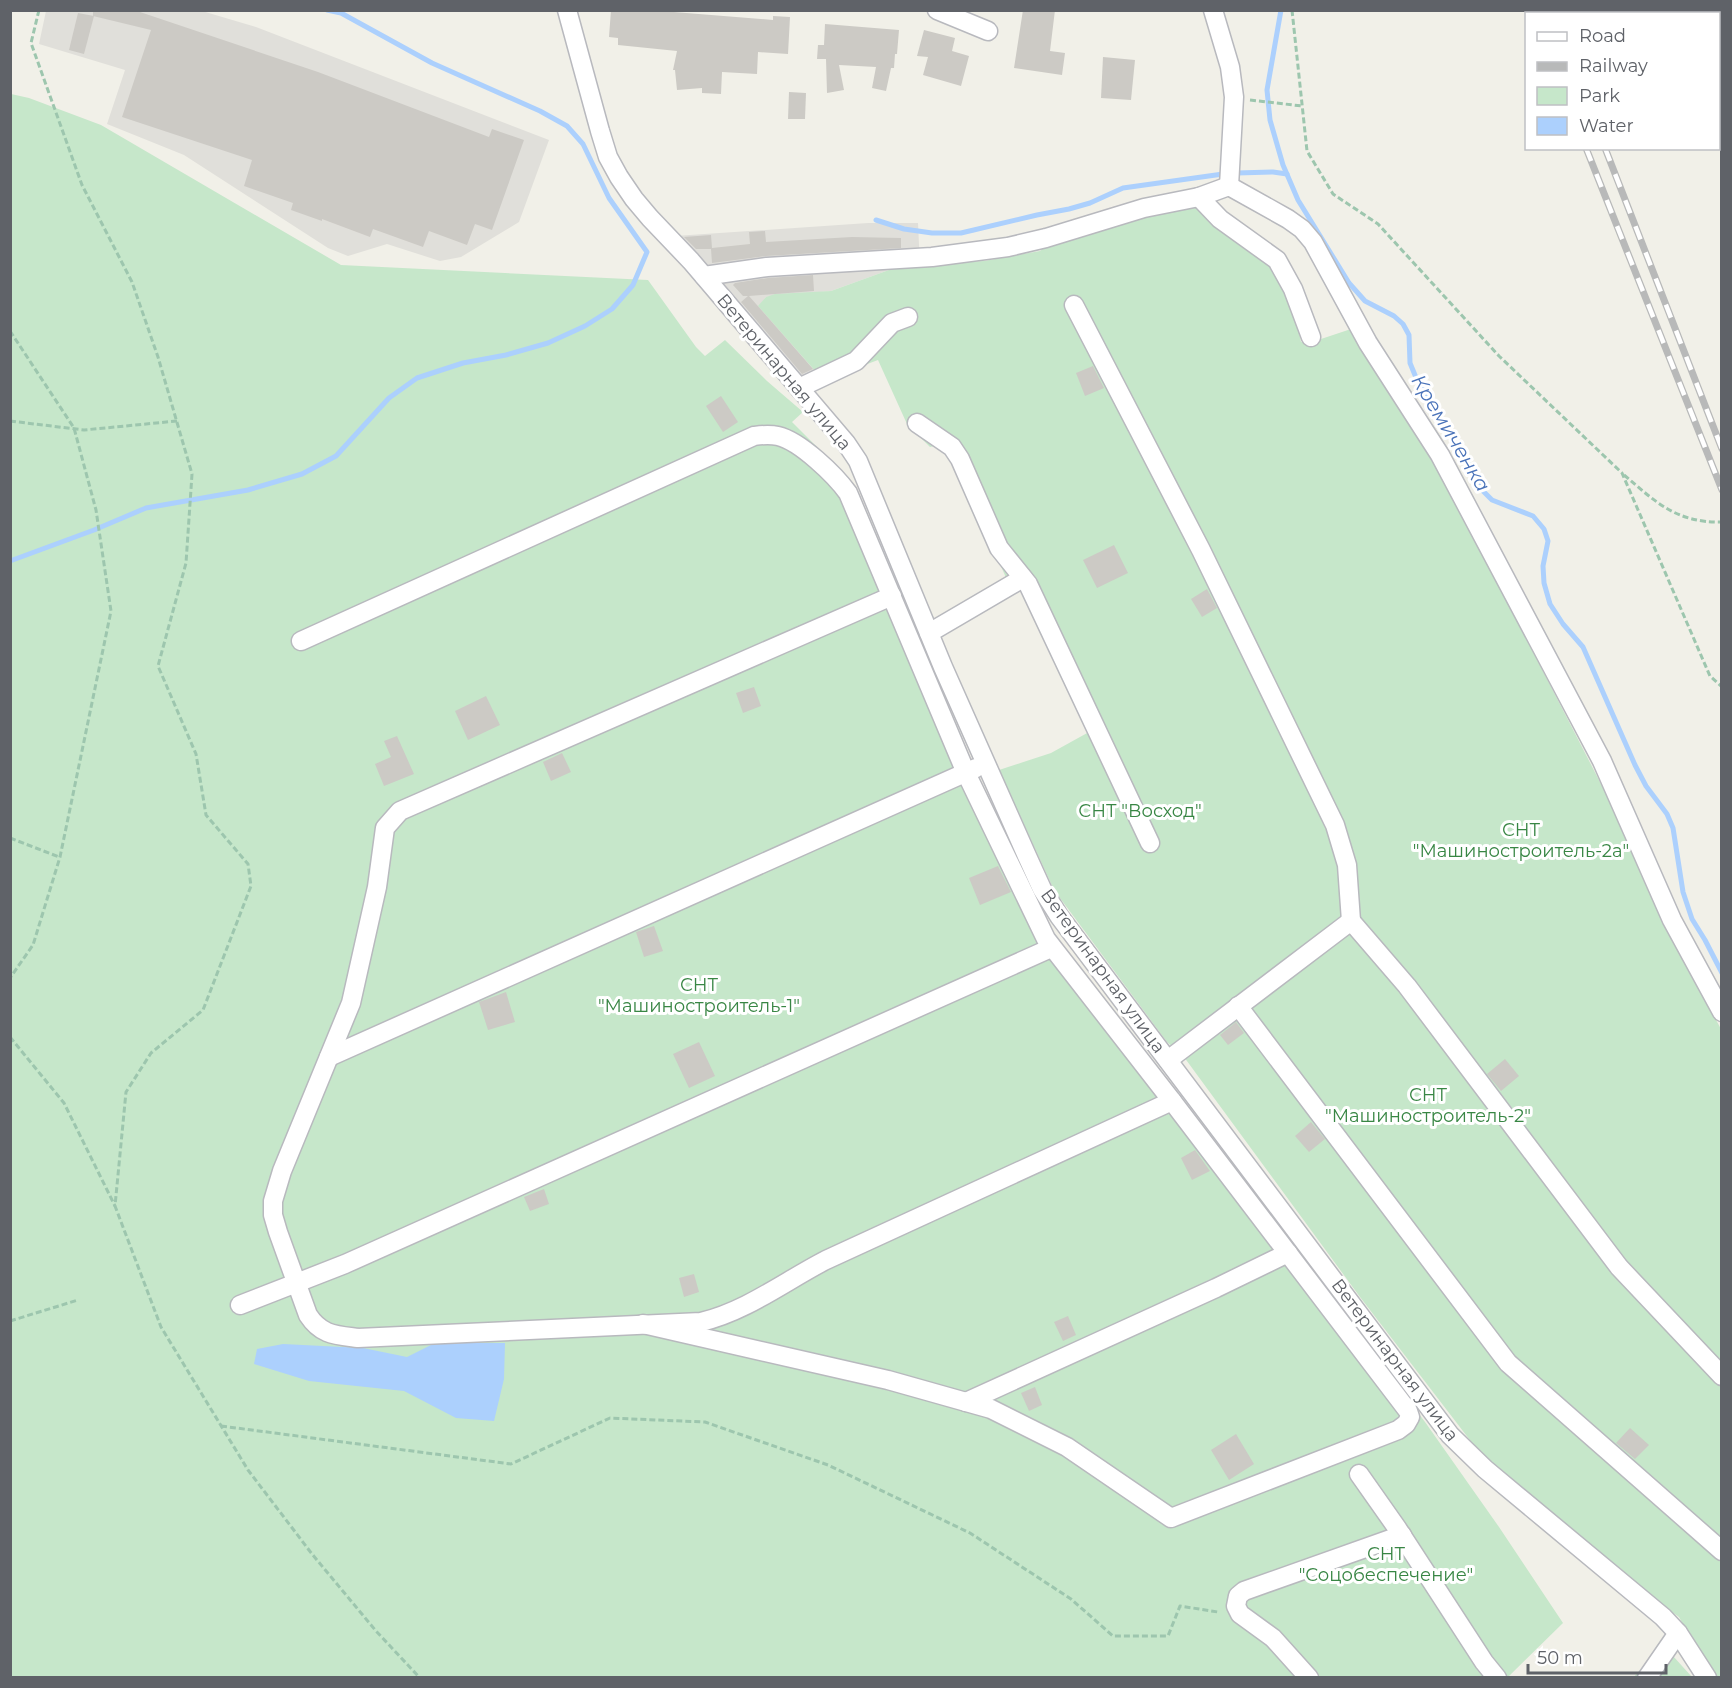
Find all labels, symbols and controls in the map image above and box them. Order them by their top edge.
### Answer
legend [1525,12,1720,150]
text: Road [1579,25,1626,47]
text: Railway [1579,55,1648,77]
text: Park [1579,85,1620,107]
text: Water [1579,115,1634,137]
street label: Ветеринарная улица [712,289,856,455]
water label: Кремиченка [1407,370,1495,496]
park label: СНТ "Восход" [1078,800,1202,822]
park label: СНТ "Машиностроитель-2а" [1413,819,1629,862]
street label: Ветеринарная улица [1036,885,1170,1057]
park label: СНТ "Машиностроитель-1" [598,974,800,1017]
park label: СНТ "Машиностроитель-2" [1325,1084,1531,1127]
street label: Ветеринарная улица [1327,1274,1463,1446]
park label: СНТ "Соцобеспечение" [1299,1543,1473,1586]
scale bar [1528,1637,1666,1675]
text: 50 m [1537,1647,1583,1669]

